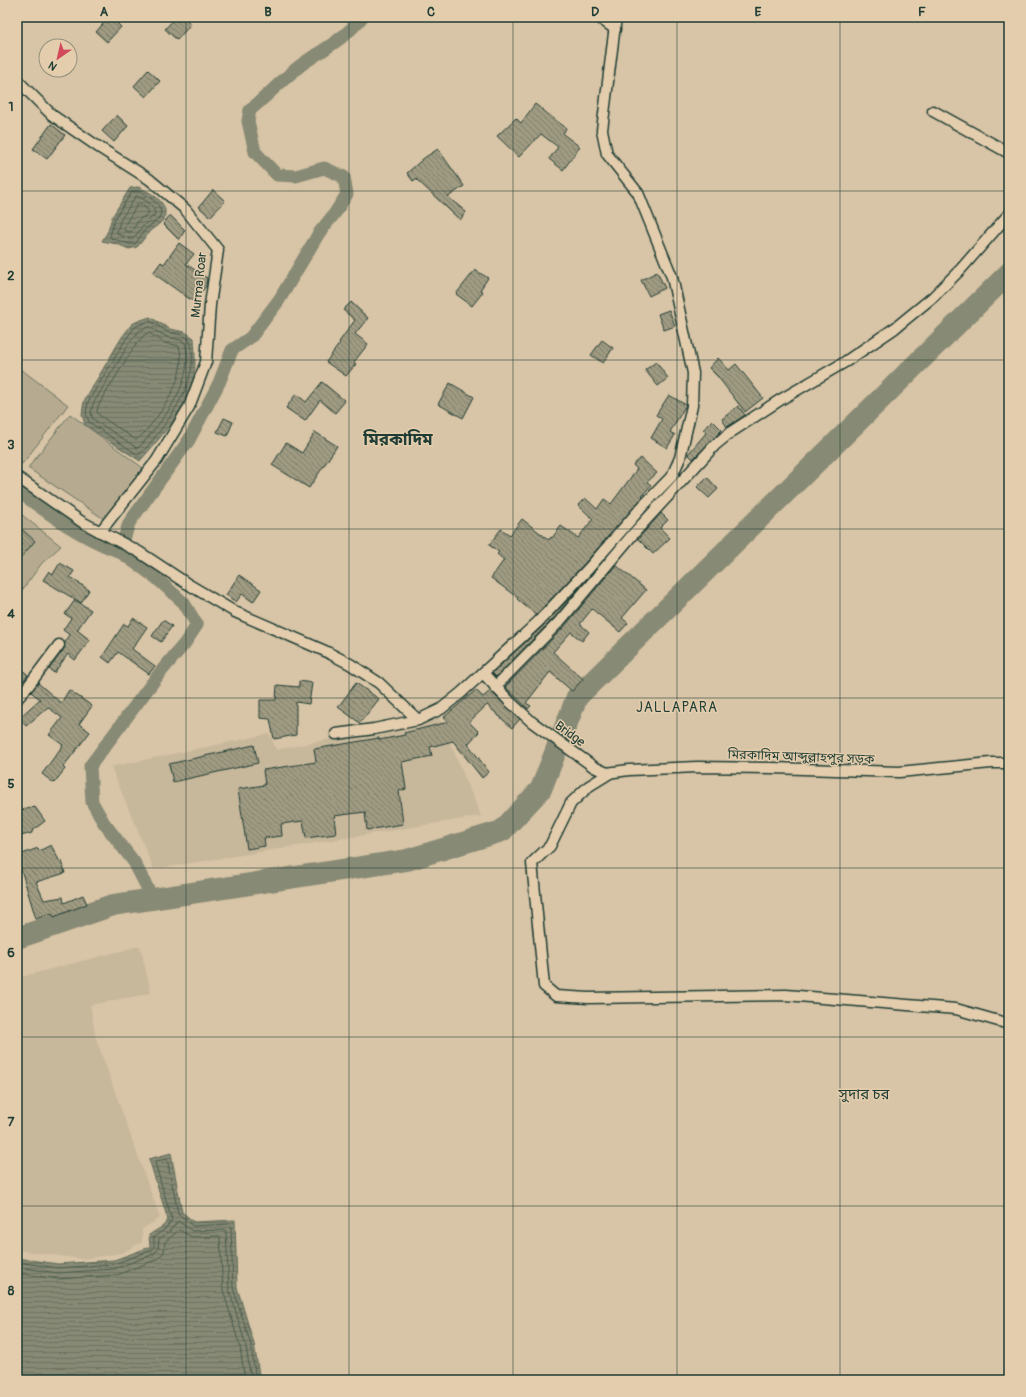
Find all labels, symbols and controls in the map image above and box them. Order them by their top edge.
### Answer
text: A [100,4,109,20]
text: B [264,4,272,20]
text: C [427,4,435,20]
text: D [591,4,599,20]
text: E [755,4,762,20]
text: F [918,4,926,20]
north arrow [38,38,78,78]
text: N [46,58,59,73]
text: 1 [8,99,14,115]
street label: Murma Roar [188,251,210,319]
text: 2 [7,268,15,284]
district label: মিরকাদিম [362,429,433,450]
text: 3 [7,437,15,453]
text: 4 [7,606,15,622]
district label: JALLAPARA [636,699,718,716]
street label: Bridge [552,718,589,751]
street label: মিরকাদিম আব্দুল্লাহপুর সড়ক [726,746,875,768]
text: 5 [7,776,15,792]
text: 6 [7,945,15,961]
district label: সুদার চর [838,1085,890,1104]
text: 7 [8,1114,15,1130]
text: 8 [8,1283,15,1299]

